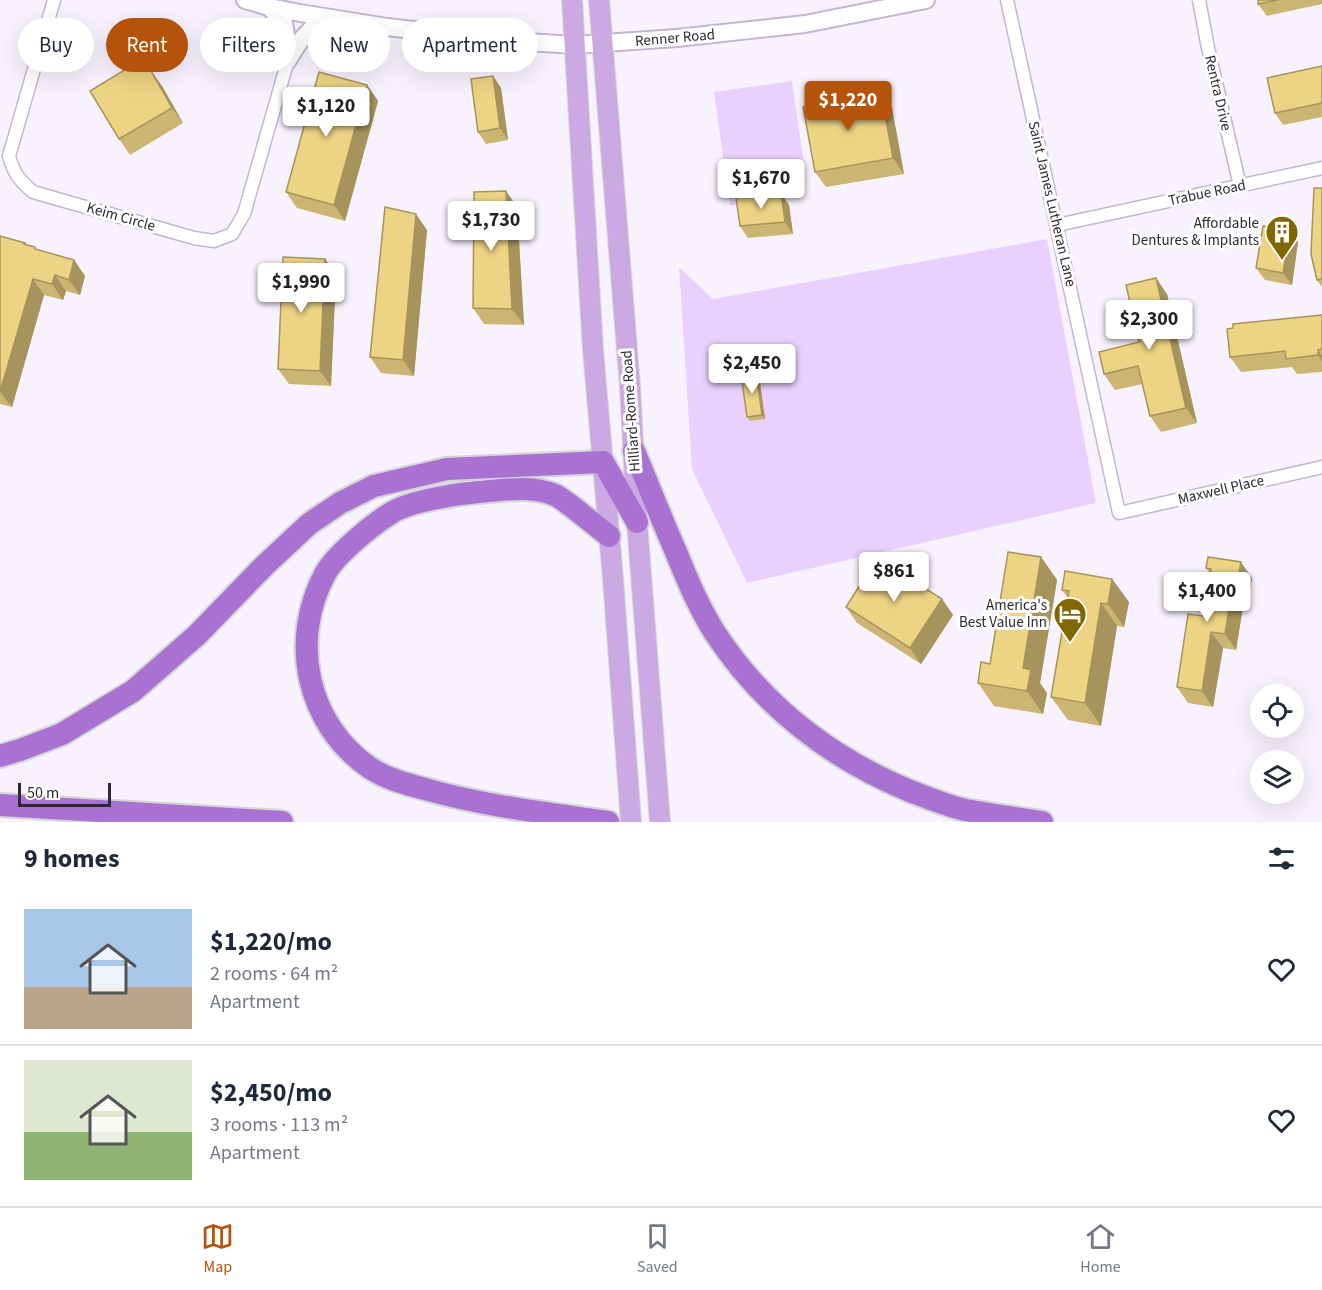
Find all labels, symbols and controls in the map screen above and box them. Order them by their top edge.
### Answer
chip: Buy [18,18,94,72]
chip: Rent [106,18,188,72]
chip: Filters [200,18,296,72]
chip: New [308,18,390,72]
chip: Apartment [402,18,538,72]
street label: Renner Road [634,24,716,52]
street label: Rentra Drive [1199,53,1237,133]
pin: $1,220 [799,81,897,132]
text: $1,220 [819,86,877,114]
pin: $1,120 [277,87,375,138]
text: $1,120 [297,92,355,120]
street label: Saint James Lutheran Lane [1023,119,1081,289]
pin: $1,670 [712,159,810,210]
text: $1,670 [732,164,790,192]
street label: Trabue Road [1166,175,1248,211]
street label: Keim Circle [84,197,158,237]
pin: $1,730 [442,201,540,252]
text: $1,730 [462,206,520,234]
place label: Affordable Dentures & Implants [1131,213,1259,251]
building icon: Affordable Dentures & Implants [1264,214,1300,261]
pin: $1,990 [252,263,350,314]
text: $1,990 [272,268,330,296]
pin: $2,300 [1100,300,1198,351]
text: $2,300 [1120,305,1178,333]
pin: $2,450 [703,344,801,395]
street label: Hilliard-Rome Road [616,349,646,473]
text: $2,450 [723,349,781,377]
street label: Maxwell Place [1176,470,1266,510]
pin: $861 [858,552,930,603]
text: $861 [873,557,915,585]
pin: $1,400 [1158,572,1256,623]
text: $1,400 [1178,577,1236,605]
place label: America's Best Value Inn [959,595,1047,633]
hotel icon: America's Best Value Inn [1052,596,1088,643]
map controls [1250,684,1304,804]
button: locate [1250,684,1304,738]
button: layers [1250,750,1304,804]
scale bar [18,780,111,808]
text: 50 m [27,782,59,804]
text: 9 homes [24,840,119,877]
icon: filters [1265,842,1298,875]
text: $1,220/mo [210,923,332,960]
icon: home [72,933,144,1005]
icon: heart [1265,953,1298,986]
text: 2 rooms · 64 m² [210,960,338,988]
text: Apartment [210,988,300,1016]
text: $2,450/mo [210,1074,332,1111]
icon: home [72,1084,144,1156]
icon: heart [1265,1104,1298,1137]
text: 3 rooms · 113 m² [210,1111,348,1139]
text: Apartment [210,1139,300,1167]
tab: Map [201,1220,234,1278]
tab: Saved [637,1220,678,1278]
tab: Home [1080,1220,1121,1278]

